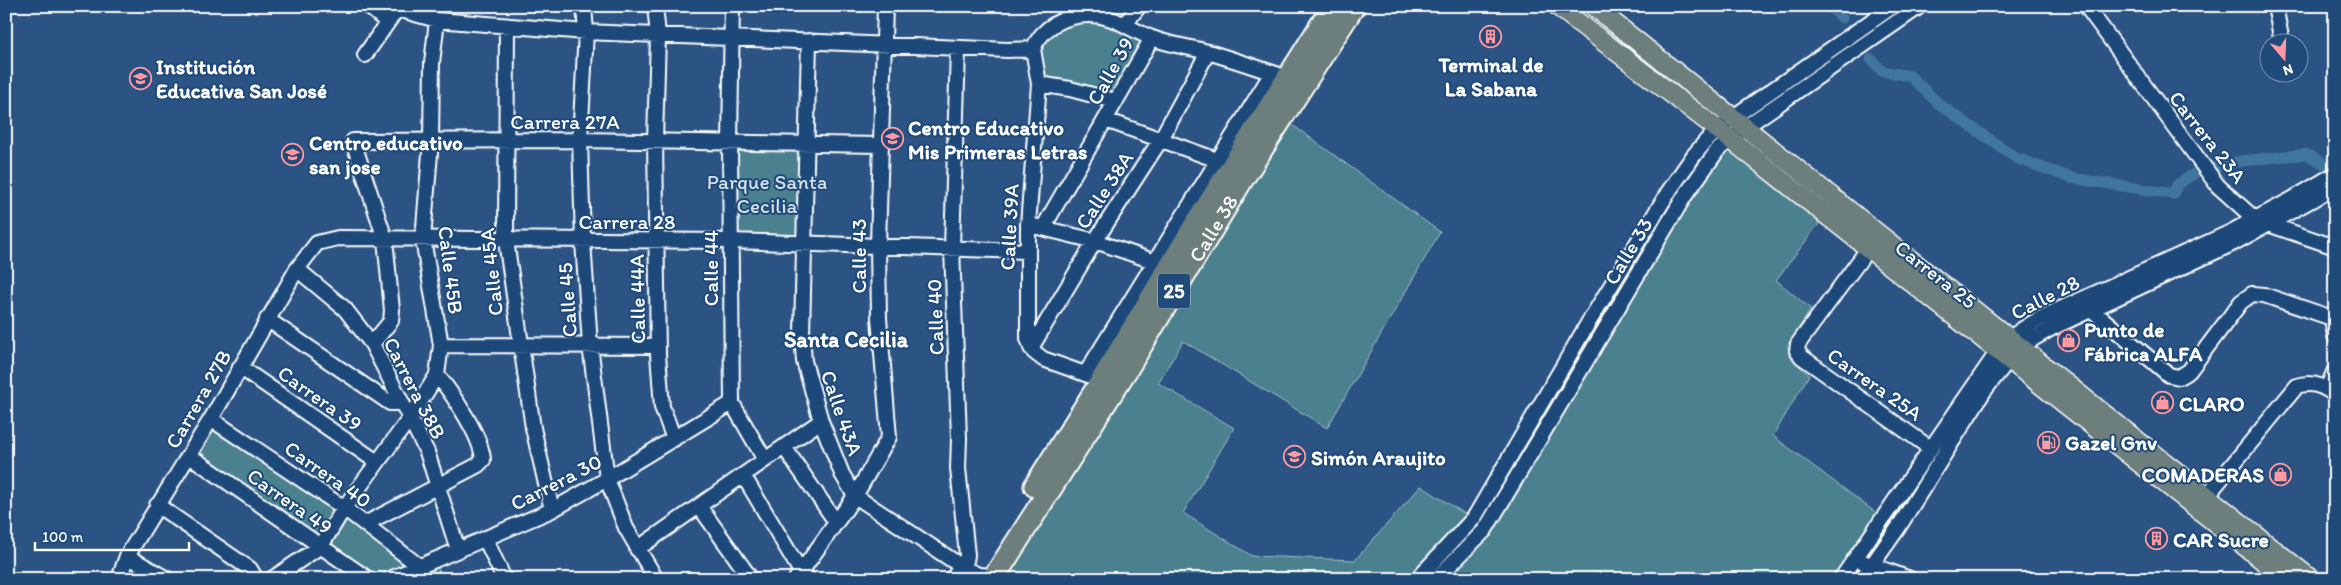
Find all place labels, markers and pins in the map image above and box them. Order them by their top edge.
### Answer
building icon: Terminal de La Sabana [1479,25,1503,49]
place label: Terminal de La Sabana [1437,52,1544,101]
place label: Institución Educativa San José [156,54,327,103]
school or university icon: Institución Educativa San José [128,66,152,90]
place label: Centro Educativo Mis Primeras Letras [908,115,1087,164]
school or university icon: Centro Educativo Mis Primeras Letras [880,127,904,151]
place label: Centro educativo san jose [309,130,463,180]
school or university icon: Centro educativo san jose [281,142,305,166]
place label: Punto de Fábrica ALFA [2084,317,2203,366]
shop icon: Punto de Fábrica ALFA [2056,329,2080,353]
shop icon: CLARO [2151,391,2175,415]
place label: CLARO [2179,391,2245,416]
fuel station icon: Gazel Gnv [2037,430,2061,454]
place label: Gazel Gnv [2065,430,2157,455]
school or university icon: Simón Araujito [1283,445,1307,469]
place label: Simón Araujito [1311,445,1446,471]
place label: COMADERAS [2141,462,2264,487]
shop icon: COMADERAS [2268,462,2292,486]
building icon: CAR Sucre [2145,527,2169,551]
place label: CAR Sucre [2173,527,2269,552]

